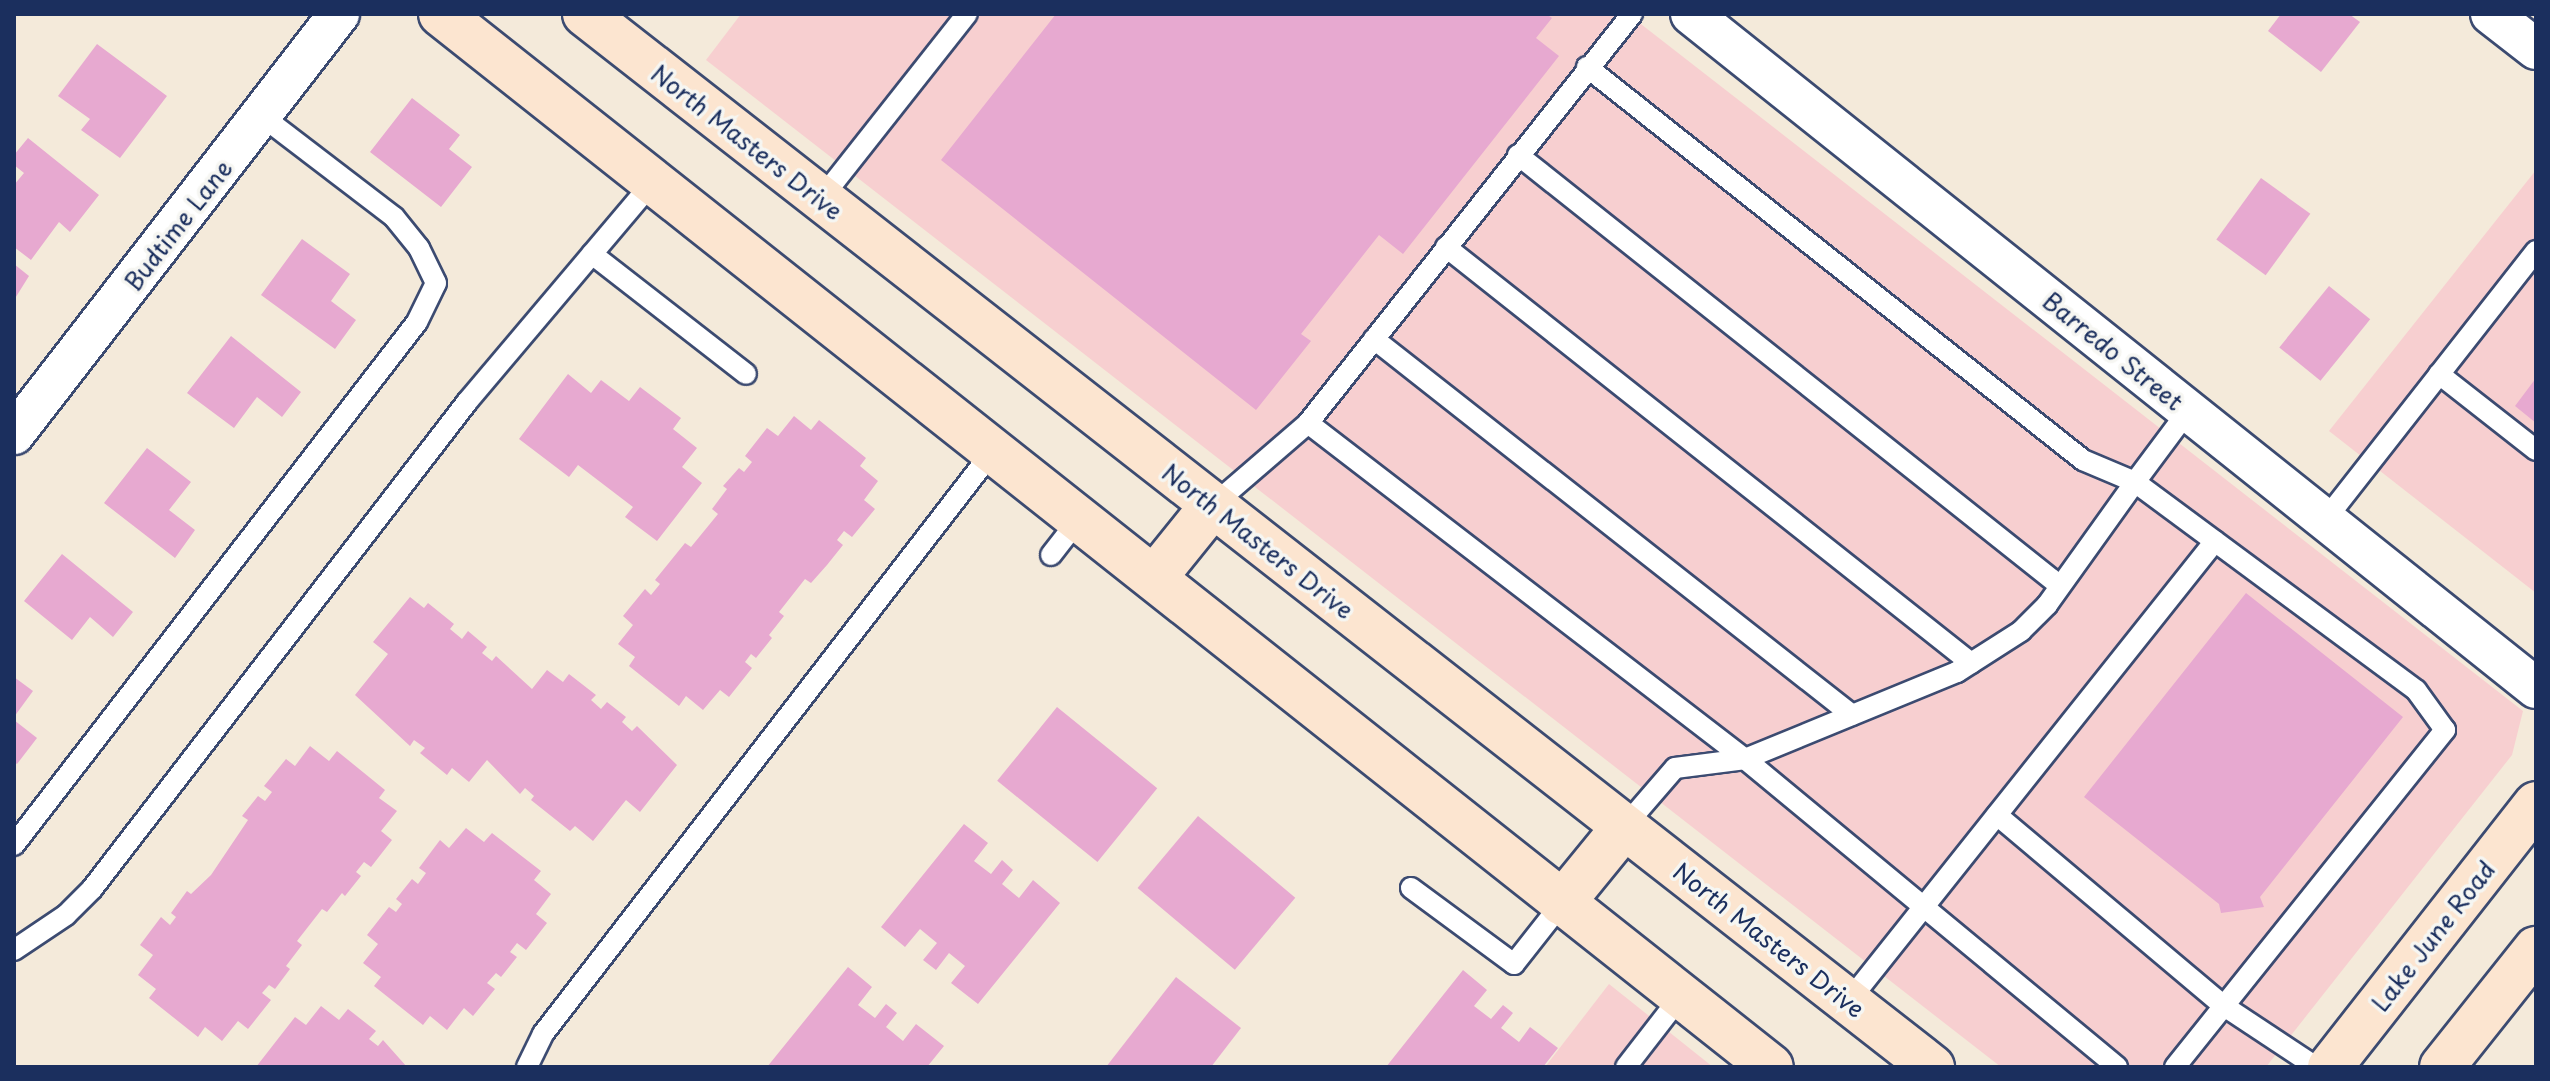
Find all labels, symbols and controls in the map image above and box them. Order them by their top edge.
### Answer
street label: North Masters Drive [645,58,849,226]
street label: Budtime Lane [118,154,238,296]
street label: Barredo Street [2037,286,2189,416]
street label: North Masters Drive [1156,457,1360,625]
street label: Lake June Road [2365,855,2501,1017]
street label: North Masters Drive [1667,856,1871,1024]

